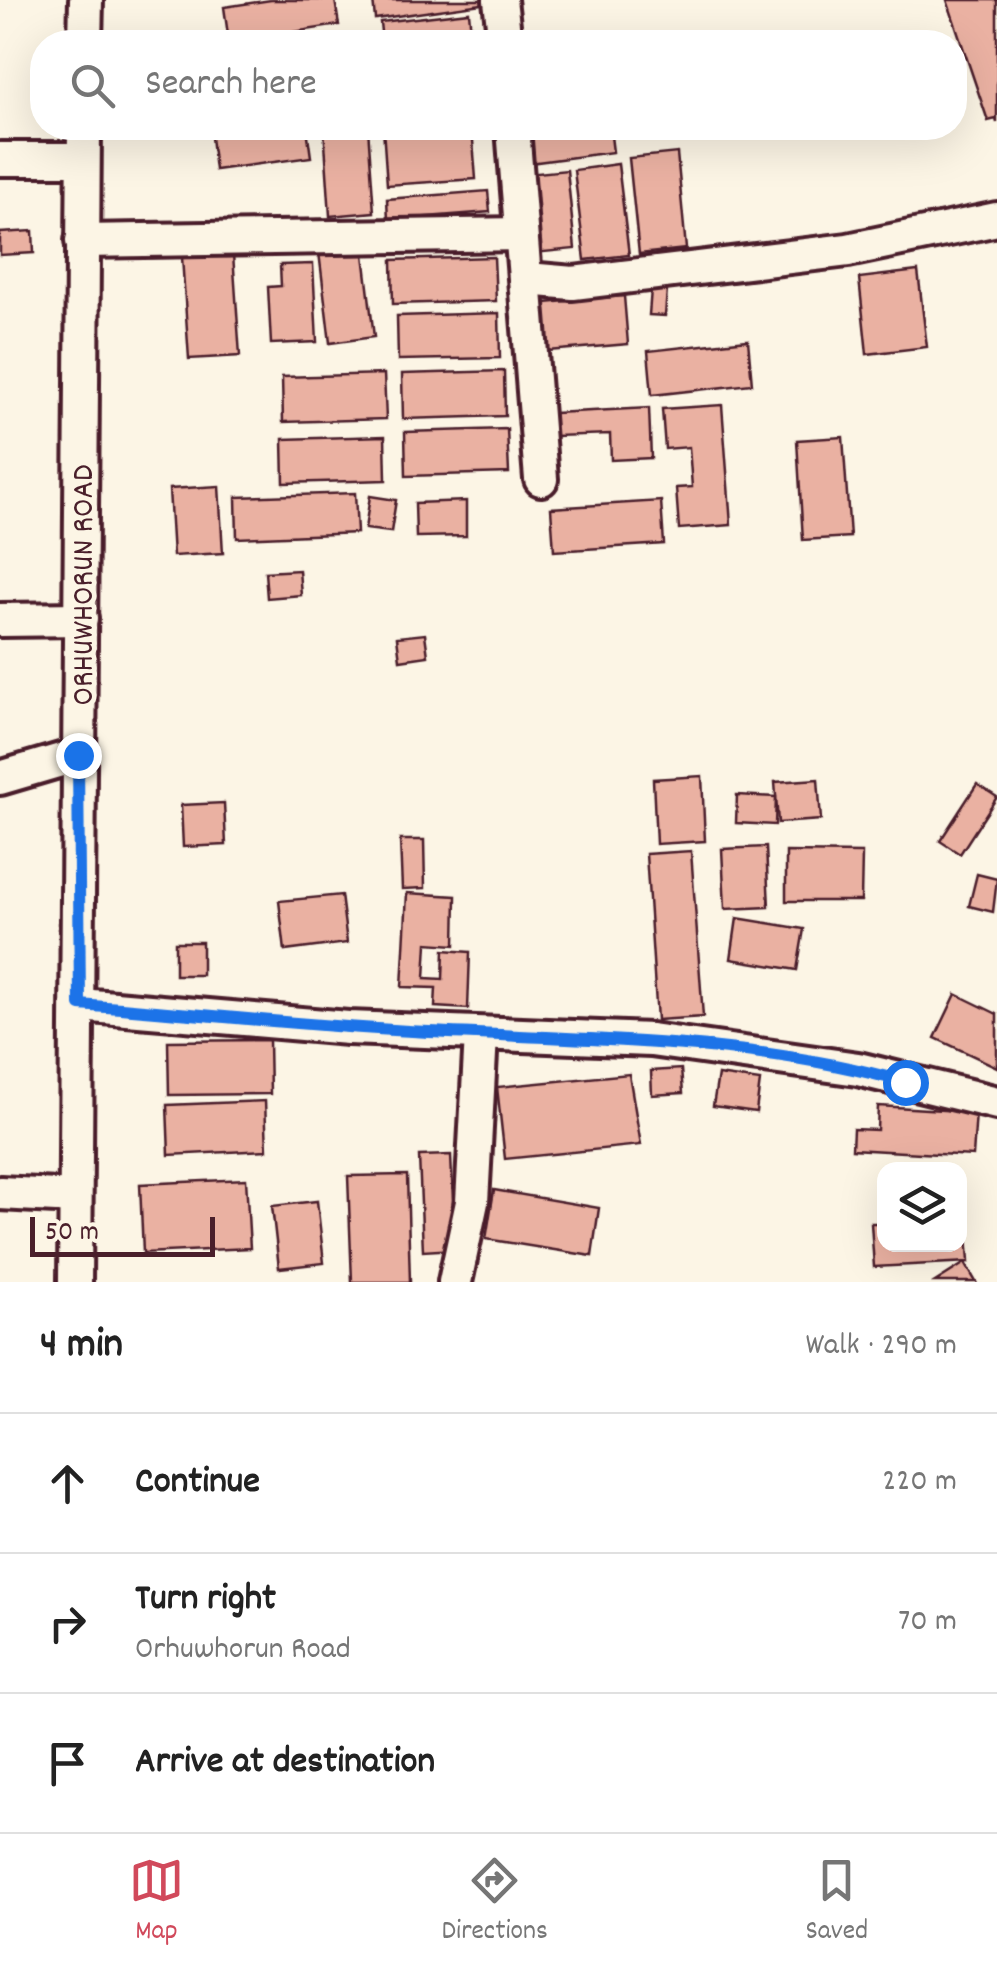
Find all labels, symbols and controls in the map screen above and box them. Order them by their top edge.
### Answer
search box [30,30,967,140]
icon: search [65,58,120,113]
text: Search here [145,58,317,113]
street label: ORHUWHORUN ROAD [63,465,109,705]
route end [56,733,102,779]
route start [883,1060,929,1106]
map controls [877,1162,967,1252]
button: layers [877,1162,967,1252]
scale bar [30,1212,215,1256]
text: 50 m [45,1214,99,1254]
text: 4 min [40,1317,123,1377]
text: Walk · 290 m [806,1324,957,1370]
icon: ahead [40,1456,95,1511]
text: Continue [135,1456,260,1511]
text: 220 m [882,1460,957,1506]
text: Turn right [135,1573,276,1628]
icon: right [40,1596,95,1651]
text: 70 m [898,1600,957,1646]
text: Orhuwhorun Road [135,1628,351,1674]
icon: arrive [40,1736,95,1791]
text: Arrive at destination [135,1736,435,1791]
tab: Map [129,1853,184,1953]
tab: Directions [442,1853,548,1953]
tab: Saved [806,1853,868,1953]

